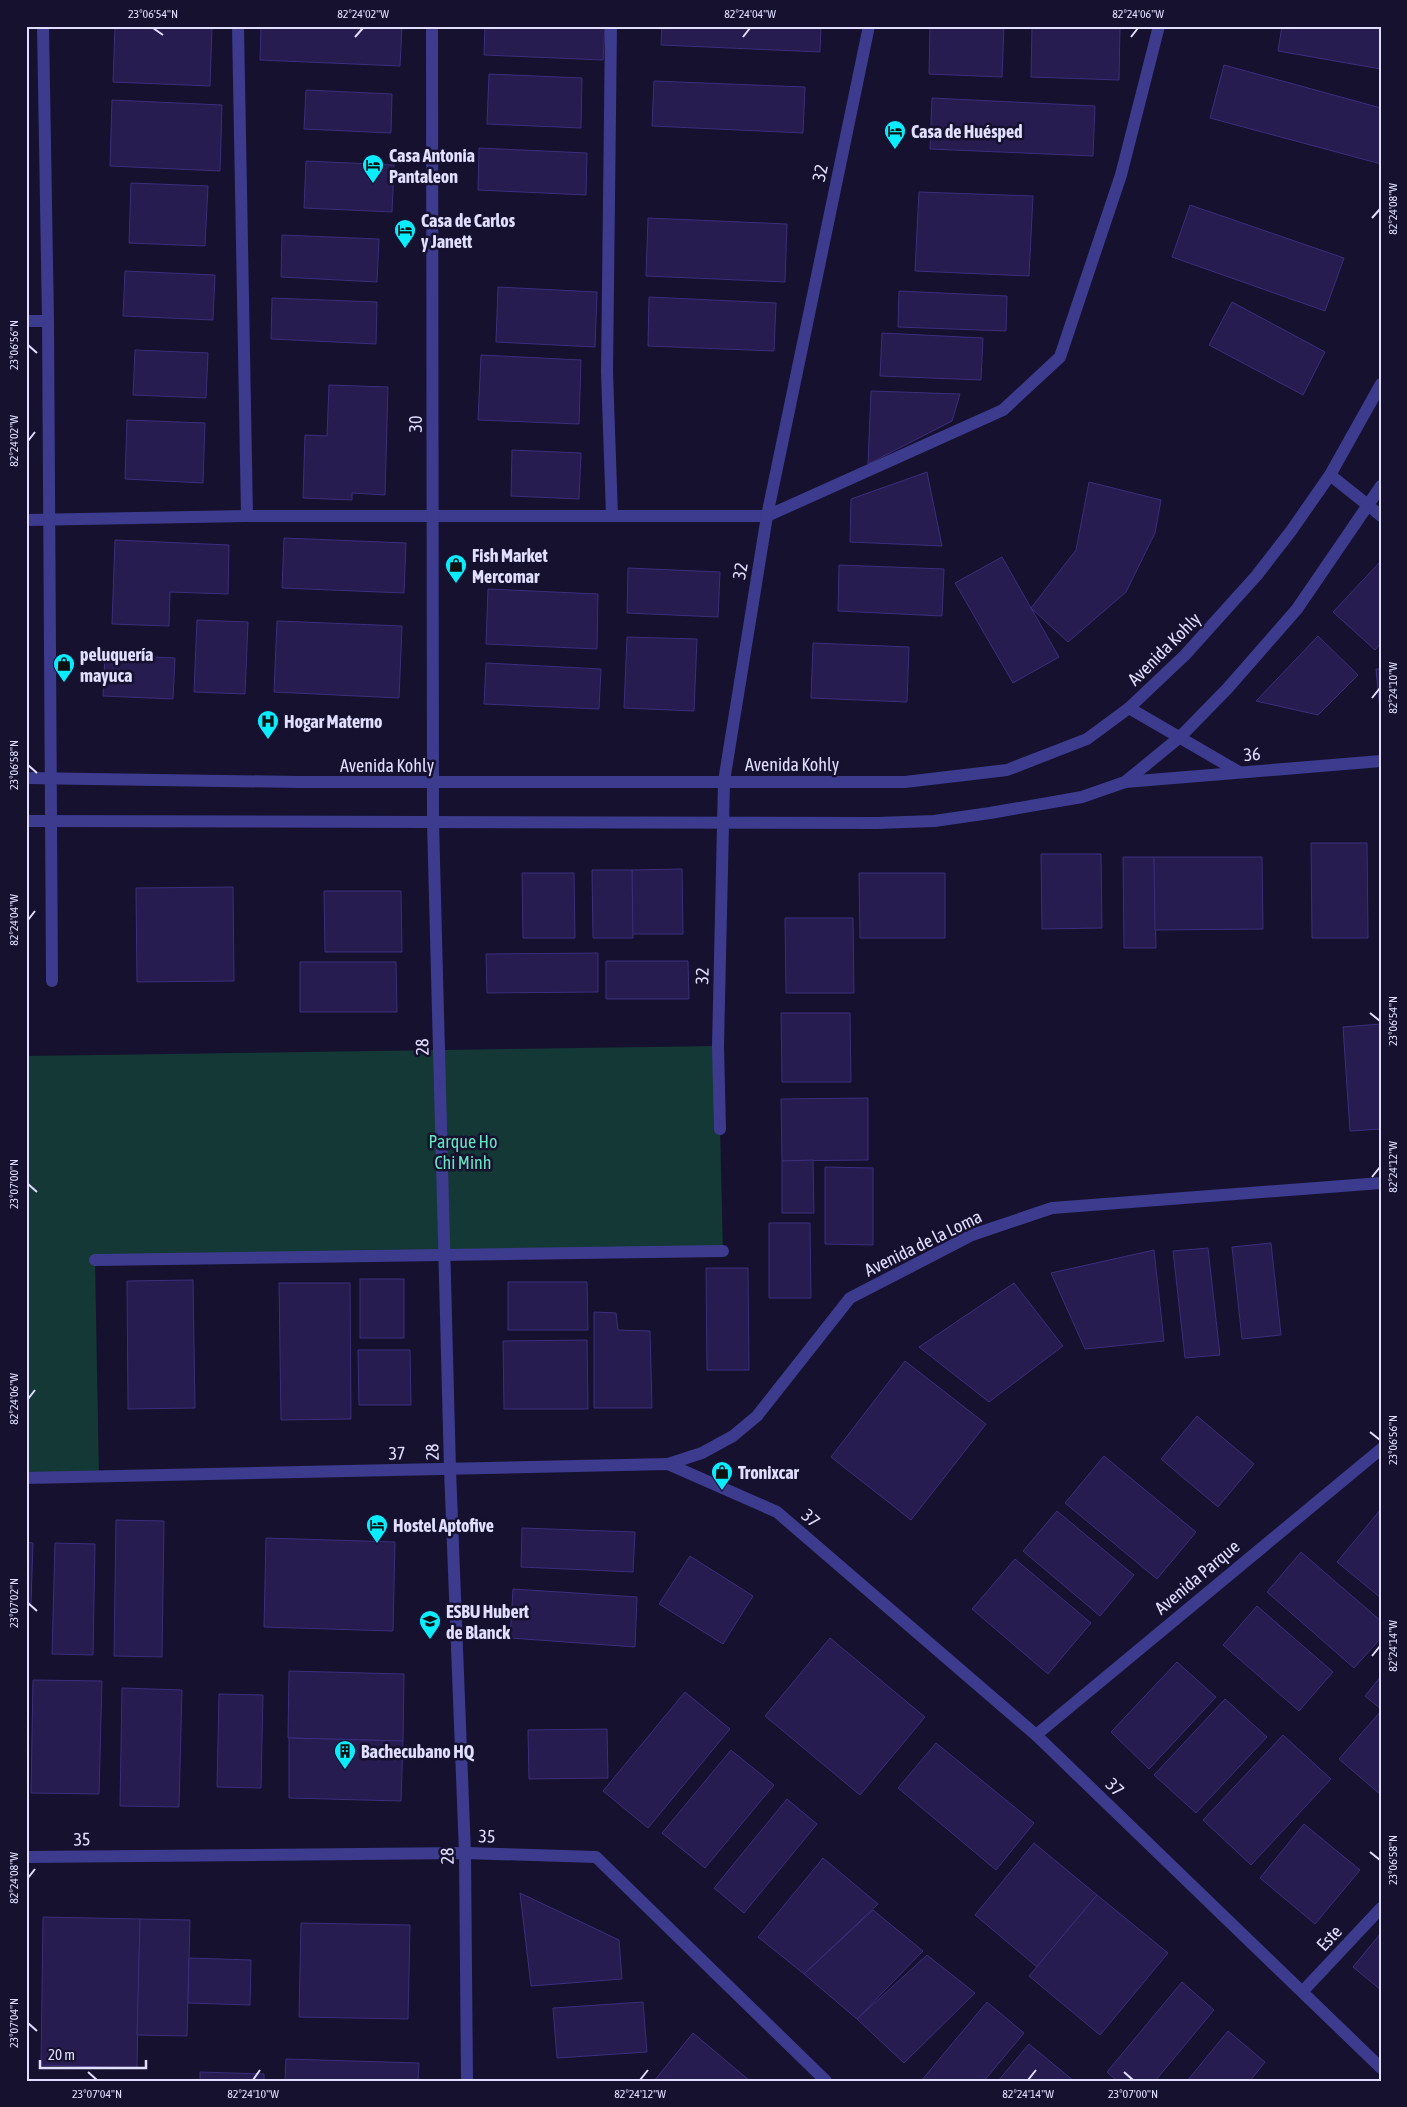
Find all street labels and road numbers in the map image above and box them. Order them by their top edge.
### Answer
street label: 32 [808,163,832,183]
street label: 30 [405,416,426,432]
street label: 32 [728,561,752,581]
street label: Avenida Kohly [1123,608,1205,690]
street label: 36 [1243,743,1261,765]
street label: Avenida Kohly [745,754,839,775]
street label: Avenida Kohly [340,755,434,776]
street label: 32 [691,967,713,985]
street label: 28 [411,1038,433,1056]
street label: Avenida de la Loma [861,1206,985,1280]
street label: 37 [388,1442,406,1464]
street label: 28 [421,1443,443,1461]
street label: 37 [798,1505,824,1531]
street label: Avenida Parque [1150,1536,1244,1618]
street label: 37 [1102,1774,1128,1800]
street label: 35 [478,1825,496,1847]
street label: 35 [73,1828,91,1850]
street label: 28 [436,1847,458,1865]
street label: Este [1312,1921,1346,1955]

